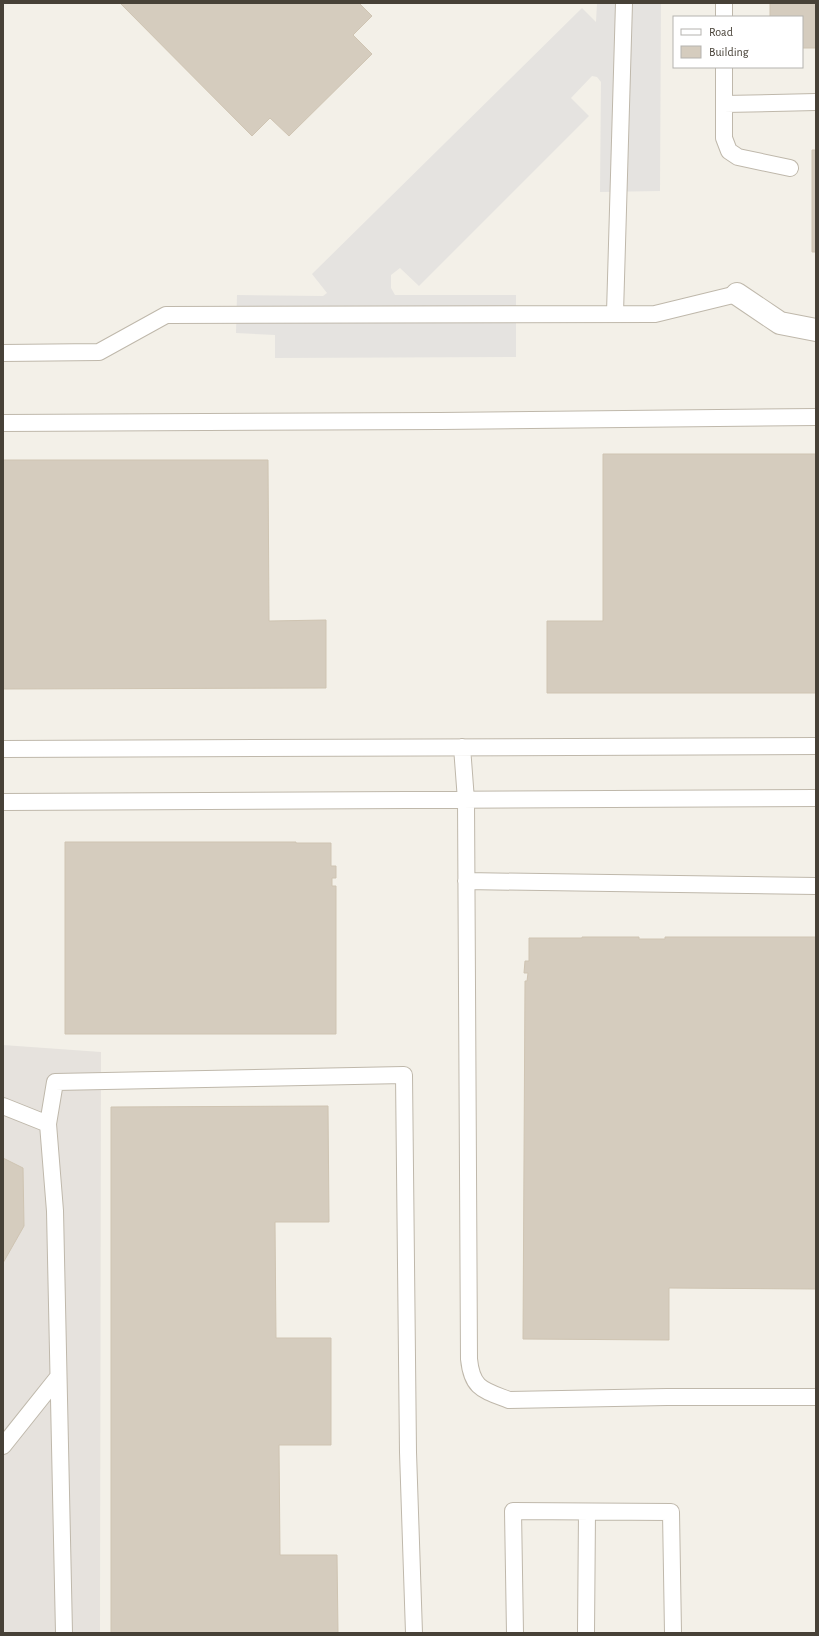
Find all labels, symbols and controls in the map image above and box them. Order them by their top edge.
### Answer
legend [673,16,803,68]
text: Road [709,26,733,38]
text: Building [709,46,749,58]

